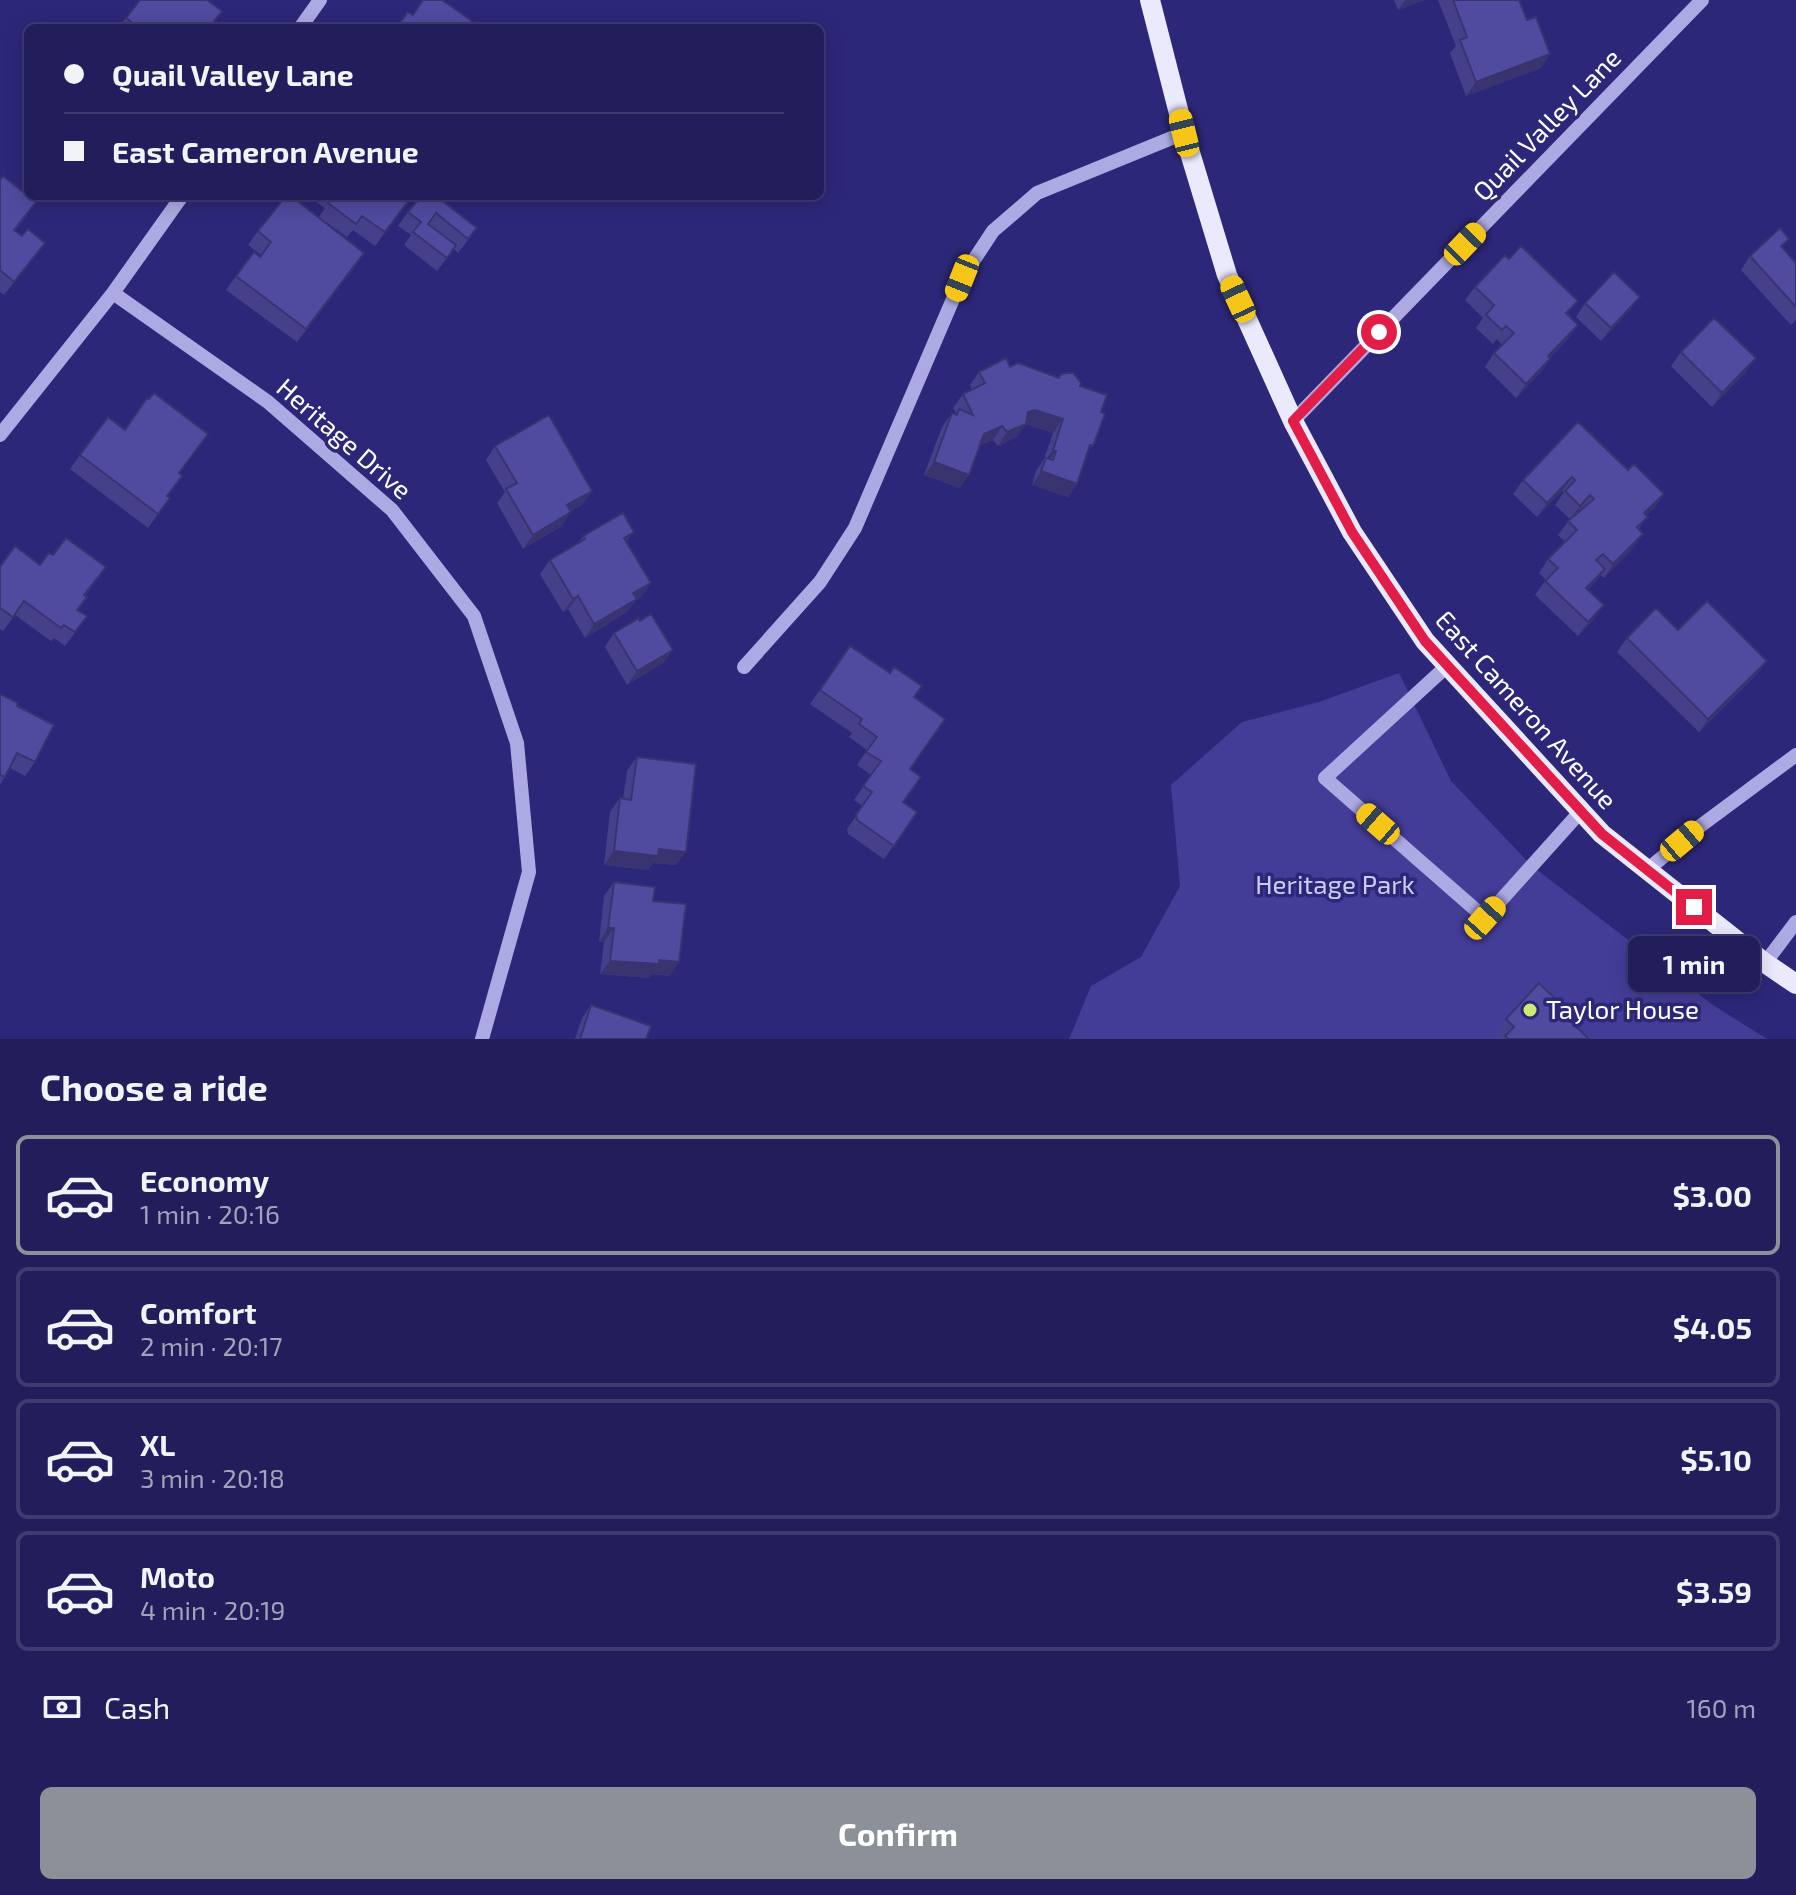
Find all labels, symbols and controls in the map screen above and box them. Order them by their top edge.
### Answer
street label: Quail Valley Lane [1465,41,1626,207]
text: Quail Valley Lane [112,56,354,92]
car [1167,107,1201,159]
text: East Cameron Avenue [112,133,419,169]
car [1440,218,1490,270]
car [942,251,982,305]
car [1217,272,1259,326]
route start [1361,314,1397,350]
street label: Heritage Drive [271,371,419,505]
street label: East Cameron Avenue [1430,604,1624,814]
car [1352,799,1404,849]
car [1656,816,1708,866]
park label: Heritage Park [1255,868,1415,899]
route end [1676,889,1712,925]
car [1460,892,1510,944]
callout: 1 min [1628,935,1760,991]
text: 1 min [1663,948,1725,979]
place label: Taylor House [1546,993,1699,1024]
marker: Taylor House [1521,1001,1539,1019]
text: Choose a ride [40,1065,268,1108]
icon: car [44,1159,116,1231]
text: Economy [140,1162,269,1198]
text: $3.00 [1672,1177,1752,1213]
text: 1 min · 20:16 [140,1198,280,1229]
icon: car [44,1291,116,1363]
text: Comfort [140,1294,257,1330]
text: $4.05 [1673,1309,1752,1345]
text: 2 min · 20:17 [140,1330,283,1361]
icon: car [44,1423,116,1495]
text: XL [140,1426,175,1462]
text: $5.10 [1680,1441,1752,1477]
text: 3 min · 20:18 [140,1462,285,1493]
icon: car [44,1555,116,1627]
text: Moto [140,1558,215,1594]
text: $3.59 [1676,1573,1752,1609]
text: 4 min · 20:19 [140,1594,286,1625]
icon: cash [40,1685,84,1729]
text: Cash [104,1689,170,1725]
text: 160 m [1687,1692,1756,1723]
button: Confirm [40,1787,1756,1879]

